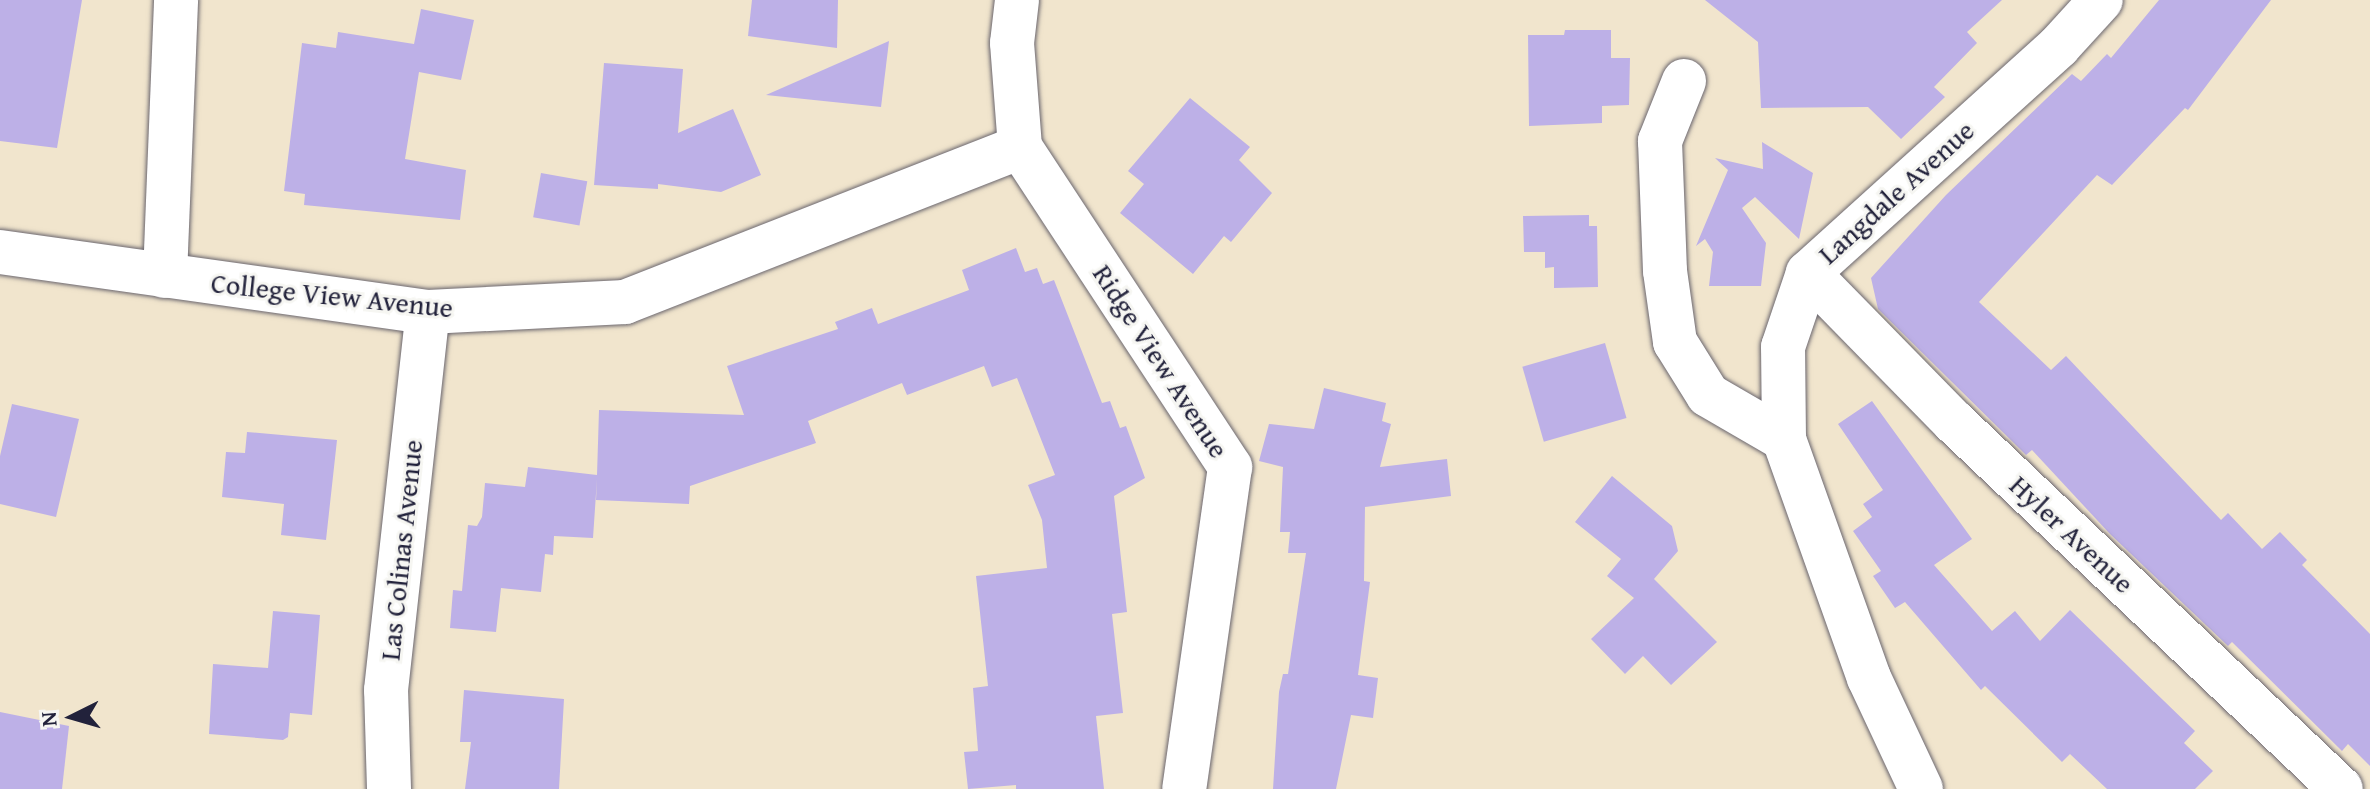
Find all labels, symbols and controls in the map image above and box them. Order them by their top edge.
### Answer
street label: Langdale Avenue [1811,113,1981,271]
street label: Ridge View Avenue [1086,258,1236,464]
street label: College View Avenue [209,266,455,324]
street label: Las Colinas Avenue [373,438,429,662]
street label: Hyler Avenue [2003,468,2141,600]
north arrow [32,677,112,757]
text: N [32,710,65,728]

